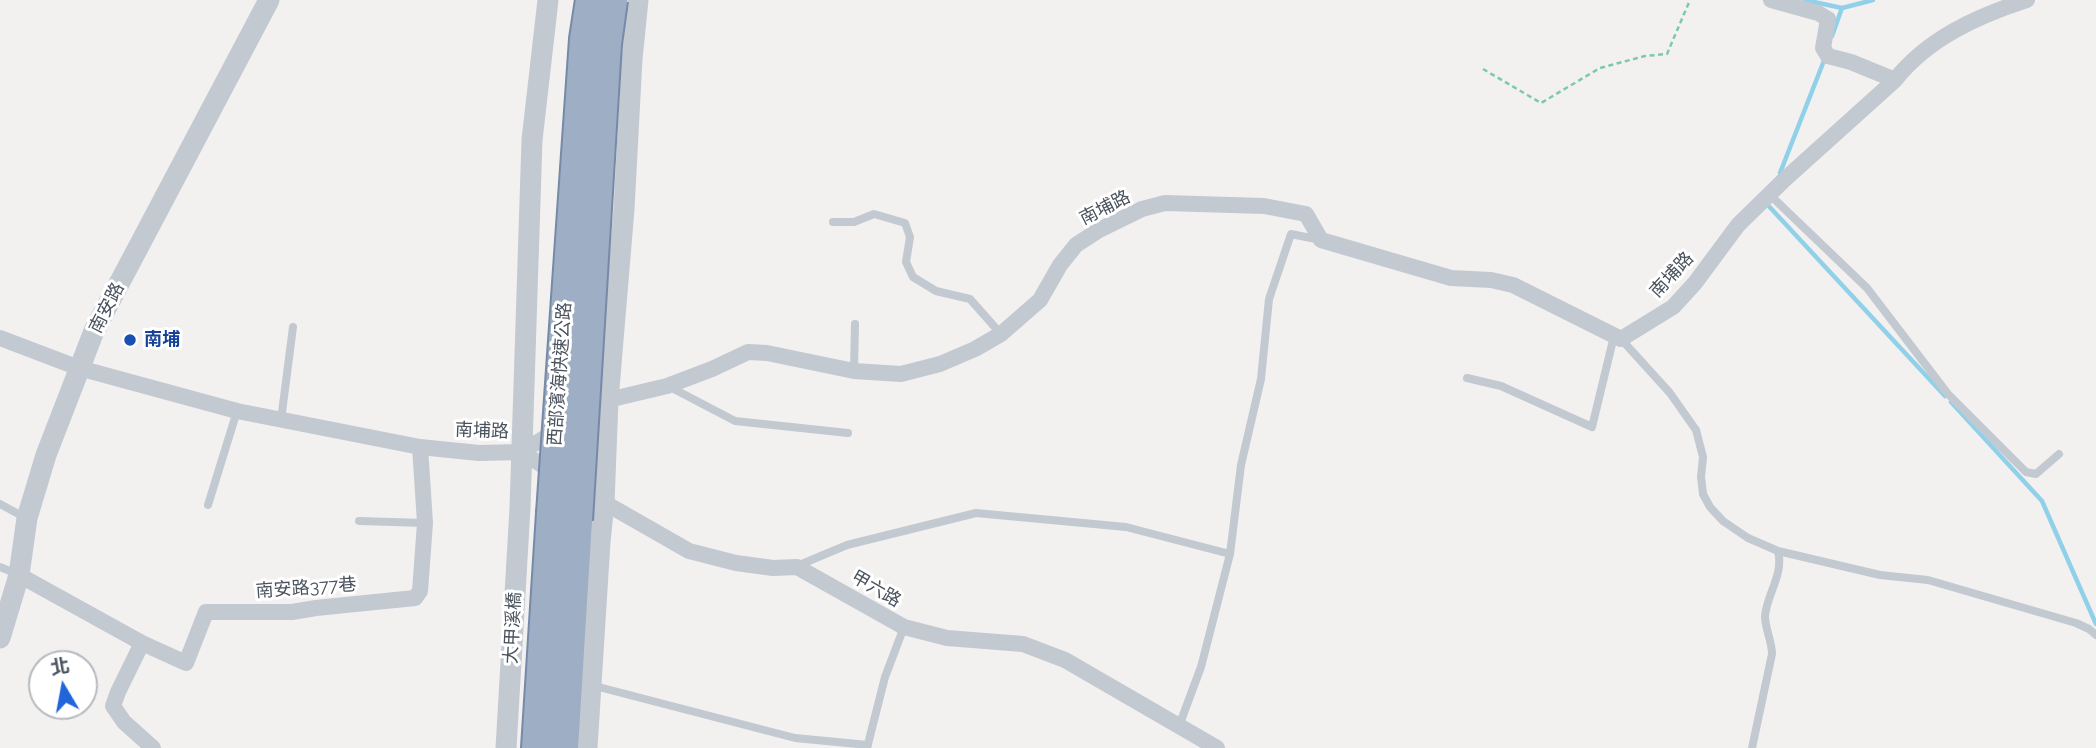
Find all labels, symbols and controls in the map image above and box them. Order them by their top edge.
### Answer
street label: 南埔路 [1076,186,1134,230]
street label: 南埔路 [1646,248,1698,302]
street label: 南安路 [85,279,129,337]
street label: 西部濱海快速公路 [544,301,576,447]
place label: 南埔 [144,329,180,351]
marker: 南埔 [122,332,138,348]
street label: 南埔路 [455,419,509,443]
street label: 甲六路 [847,566,905,612]
street label: 南安路377巷 [255,574,357,602]
street label: 大甲溪橋 [500,591,526,665]
north arrow [28,650,98,720]
text: 北 [48,654,71,679]

